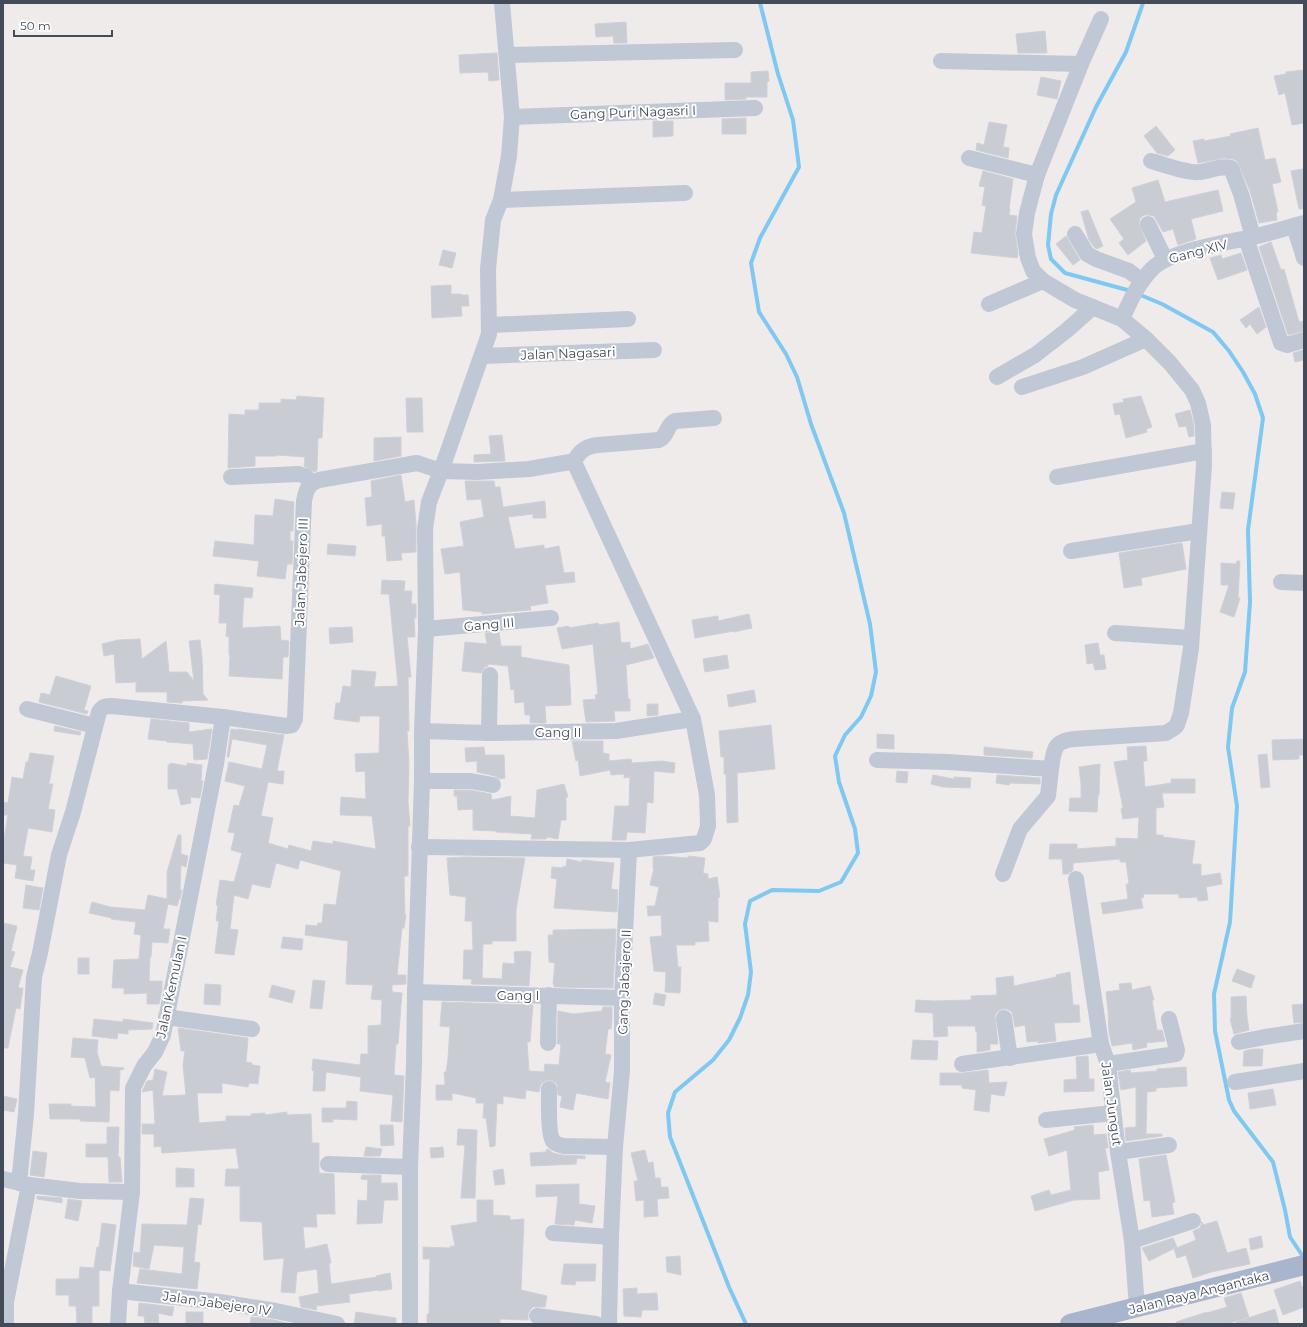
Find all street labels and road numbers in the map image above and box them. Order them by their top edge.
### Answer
street label: Gang Puri Nagasri I [570,102,696,122]
street label: Gang XIV [1167,235,1230,266]
street label: Jalan Nagasari [519,343,616,363]
street label: Jalan Jabejero III [291,518,311,627]
street label: Gang III [463,614,515,634]
street label: Gang II [535,724,581,740]
street label: Gang Jabajero II [614,929,634,1035]
street label: Jalan Kemulan I [152,934,190,1041]
street label: Gang I [497,987,539,1003]
street label: Jalan Jungut [1098,1060,1126,1147]
street label: Jalan Raya Angantaka [1126,1267,1271,1317]
street label: Jalan Jabejero IV [161,1287,273,1319]

